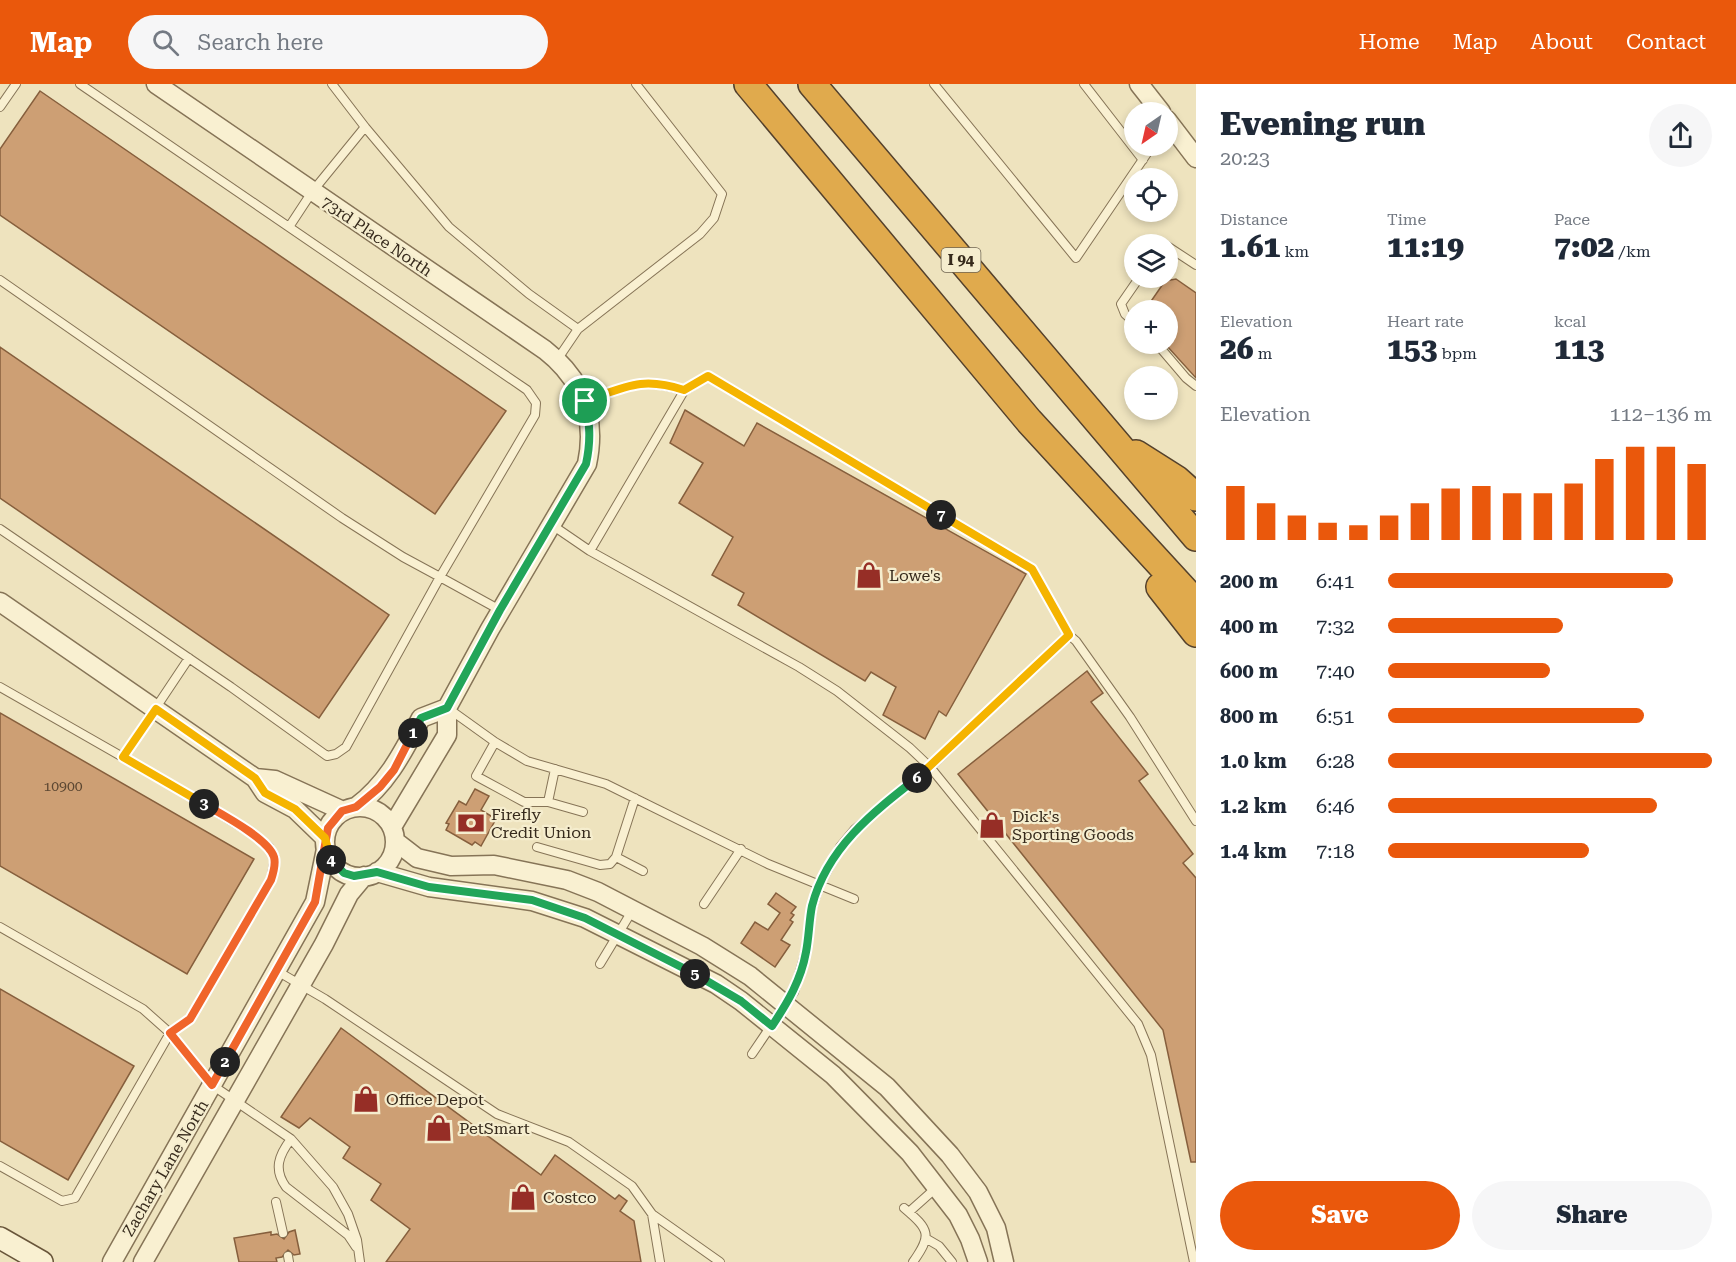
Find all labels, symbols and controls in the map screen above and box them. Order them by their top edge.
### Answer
search box [128,15,548,69]
text: Map [30,26,92,59]
icon: search [149,26,182,59]
text: Search here [197,30,323,55]
text: Home [1359,30,1420,54]
text: Map [1453,30,1498,54]
text: About [1531,30,1593,54]
text: Contact [1626,30,1706,54]
north arrow [1124,102,1178,156]
map controls [1124,102,1178,420]
text: Evening run [1220,104,1425,143]
button: share [1649,104,1712,167]
text: 20:23 [1220,146,1270,170]
button: locate [1124,168,1178,222]
street label: 73rd Place North [318,192,436,281]
text: Distance [1220,210,1288,229]
text: Time [1387,210,1426,229]
text: Pace [1554,210,1590,229]
text: 1.61 [1220,229,1280,264]
text: 11:19 [1387,229,1464,264]
text: 7:02 [1554,229,1614,264]
button: layers [1124,234,1178,288]
text: km [1280,242,1309,261]
text: /km [1614,242,1651,261]
road number: I 94 [942,248,980,272]
button: + [1124,300,1178,354]
text: Elevation [1220,312,1293,331]
text: Heart rate [1387,312,1464,331]
text: kcal [1554,312,1586,331]
text: 26 [1220,331,1254,366]
text: 153 [1387,331,1437,366]
text: 113 [1554,331,1604,366]
text: m [1254,344,1272,363]
text: bpm [1437,344,1477,363]
button: − [1124,366,1178,420]
pin [559,375,610,426]
icon: arrive [568,384,601,417]
text: Elevation [1220,402,1311,426]
text: 112–136 m [1609,402,1712,426]
pin: 7 [926,500,956,530]
text: 7 [937,505,945,524]
shop icon: Lowe's [854,560,884,590]
place label: Lowe's [889,566,941,585]
text: 200 m [1220,569,1278,593]
text: 6:41 [1316,569,1355,593]
text: 400 m [1220,614,1278,638]
text: 7:32 [1316,614,1355,638]
text: 600 m [1220,659,1278,683]
text: 7:40 [1316,659,1355,683]
text: 800 m [1220,704,1278,728]
text: 6:51 [1316,704,1355,728]
pin: 1 [398,718,428,748]
text: 1 [409,723,417,742]
text: 1.0 km [1220,749,1287,773]
text: 6:28 [1316,749,1355,773]
pin: 6 [902,763,932,793]
text: 6 [913,768,921,787]
house number: 10900 [43,778,83,794]
pin: 3 [189,789,219,819]
text: 3 [200,794,208,813]
text: 1.2 km [1220,794,1287,818]
text: 6:46 [1316,794,1355,818]
place label: Firefly Credit Union [491,805,591,842]
place label: Dick's Sporting Goods [1012,807,1134,844]
bank icon: Firefly Credit Union [456,808,486,838]
shop icon: Dick's Sporting Goods [977,810,1007,840]
text: 1.4 km [1220,839,1287,863]
text: 7:18 [1316,839,1355,863]
pin: 4 [316,845,346,875]
text: 4 [327,850,335,869]
pin: 5 [680,959,710,989]
text: 5 [691,964,699,983]
pin: 2 [210,1047,240,1077]
text: 2 [221,1052,229,1071]
shop icon: Office Depot [351,1084,381,1114]
place label: Office Depot [386,1090,484,1109]
street label: Zachary Lane North [119,1097,212,1240]
shop icon: PetSmart [424,1113,454,1143]
place label: PetSmart [459,1119,530,1138]
button: Save [1220,1181,1460,1250]
button: Share [1472,1181,1712,1250]
shop icon: Costco [508,1182,538,1212]
place label: Costco [543,1188,597,1207]

